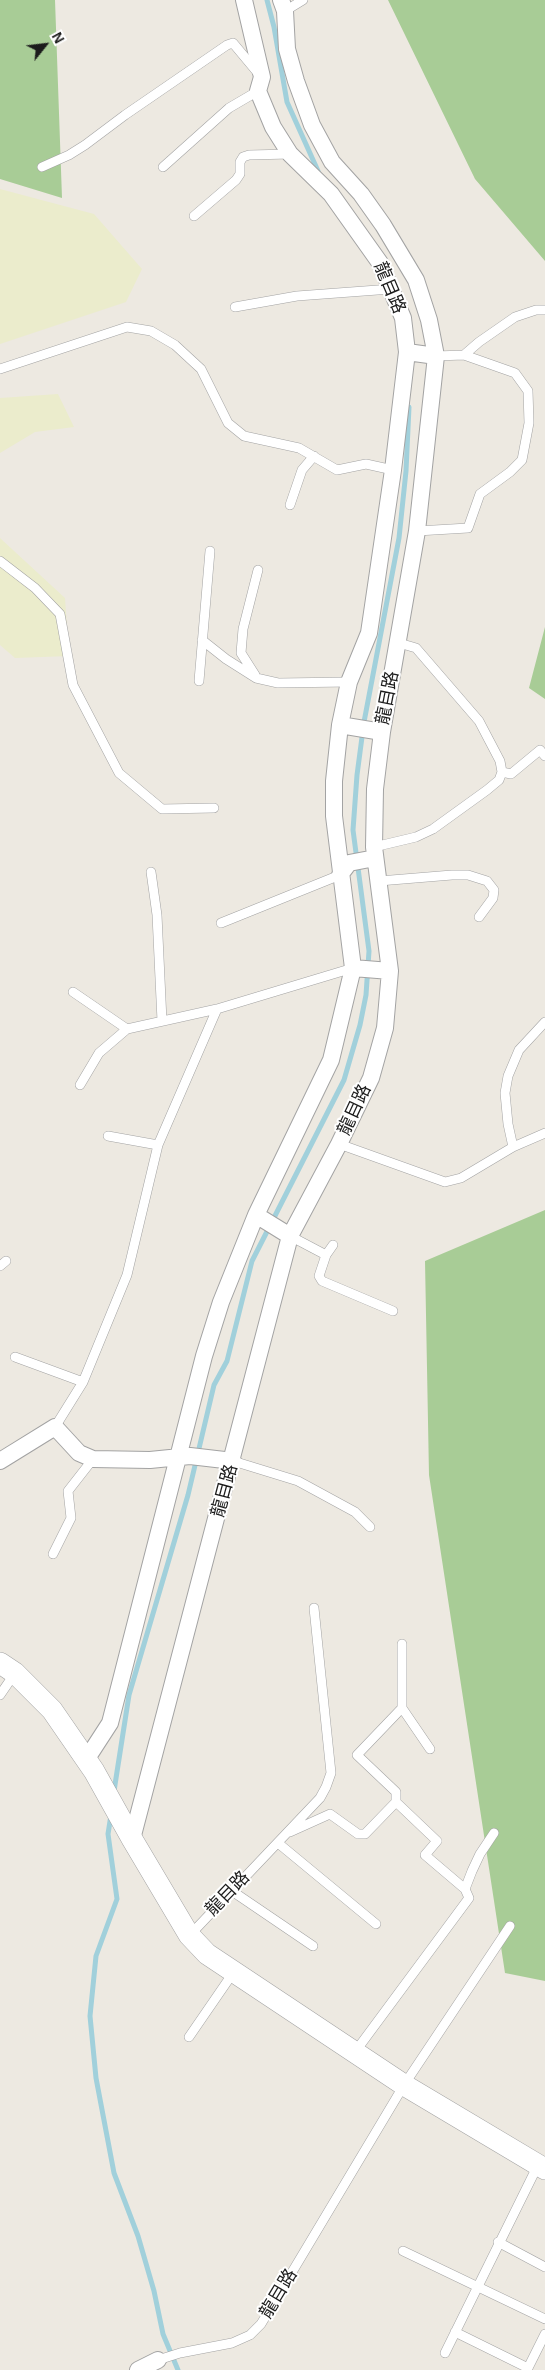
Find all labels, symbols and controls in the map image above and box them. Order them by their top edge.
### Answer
north arrow [20,20,70,70]
text: N [49,29,68,46]
street label: 龍目路 [369,259,409,317]
street label: 龍目路 [372,669,404,727]
street label: 龍目路 [334,1081,376,1139]
street label: 龍目路 [208,1462,242,1520]
street label: 龍目路 [201,1867,255,1921]
street label: 龍目路 [256,2265,302,2323]

